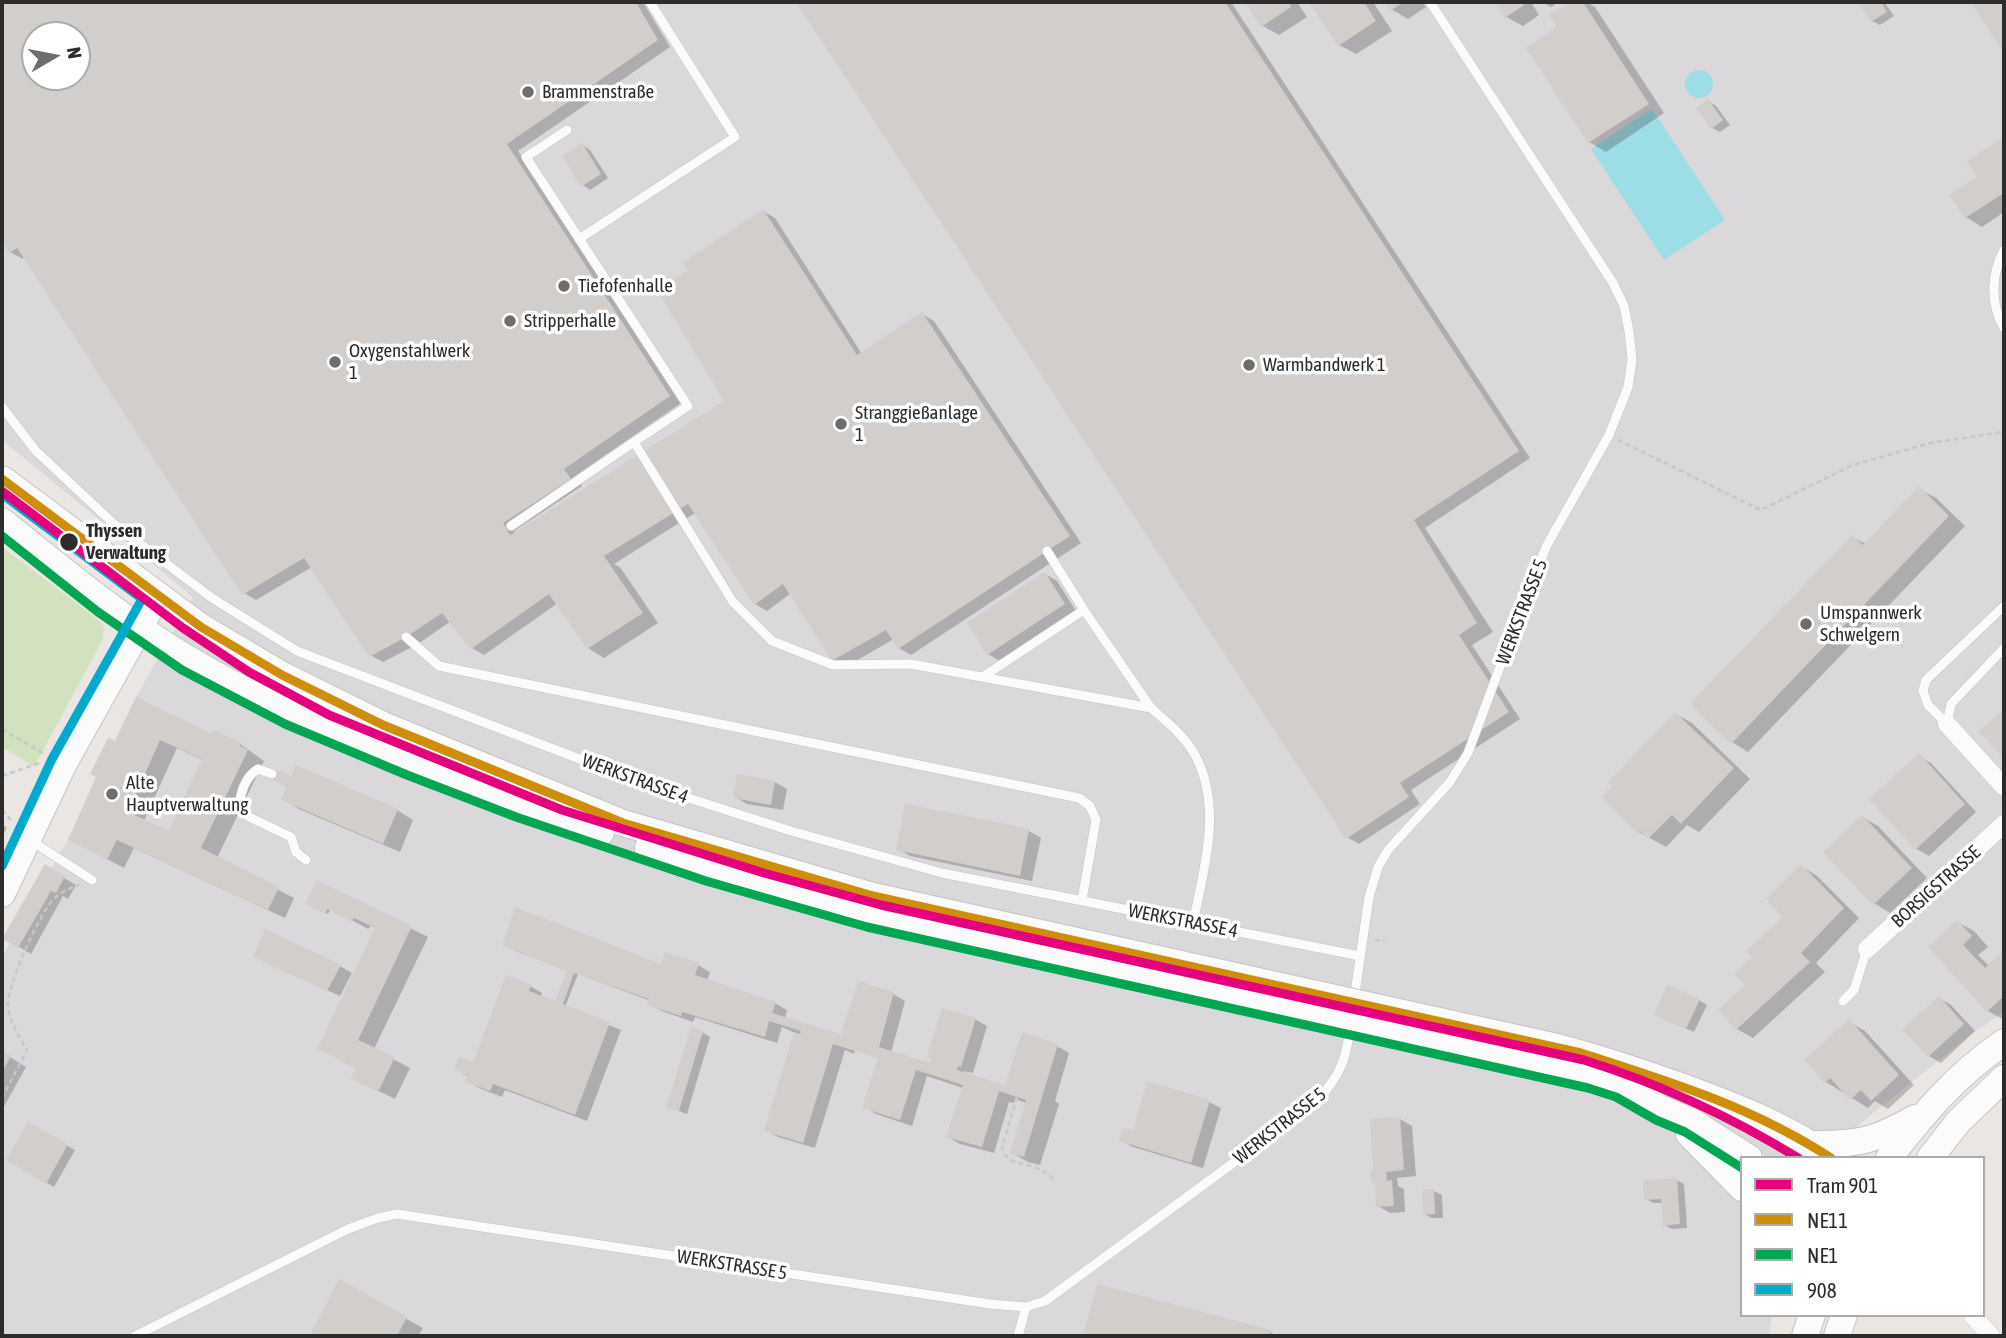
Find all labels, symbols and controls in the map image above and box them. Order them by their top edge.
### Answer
north arrow [21,21,91,91]
text: N [63,45,87,60]
place label: Brammenstraße [542,81,654,103]
marker: Brammenstraße [520,84,536,100]
place label: Tiefofenhalle [578,275,673,297]
marker: Tiefofenhalle [556,278,572,294]
place label: Stripperhalle [524,310,616,332]
marker: Stripperhalle [502,313,518,329]
place label: Oxygenstahlwerk 1 [349,340,470,384]
marker: Oxygenstahlwerk 1 [327,354,343,370]
place label: Warmbandwerk 1 [1263,354,1386,376]
marker: Warmbandwerk 1 [1241,357,1257,373]
place label: Stranggießanlage 1 [855,402,978,446]
marker: Stranggießanlage 1 [833,416,849,432]
place label: Thyssen Verwaltung [86,520,166,564]
marker: Thyssen Verwaltung [58,531,80,553]
street label: WERKSTRASSE 5 [1491,556,1553,668]
place label: Umspannwerk Schwelgern [1820,602,1922,646]
marker: Umspannwerk Schwelgern [1798,616,1814,632]
street label: WERKSTRASSE 4 [579,749,691,809]
place label: Alte Hauptverwaltung [126,772,248,816]
marker: Alte Hauptverwaltung [104,786,120,802]
street label: BORSIGSTRASSE [1887,841,1985,933]
street label: WERKSTRASSE 4 [1126,899,1240,943]
street label: WERKSTRASSE 5 [1229,1083,1331,1169]
legend [1740,1156,1985,1317]
text: Tram 901 [1807,1173,1878,1197]
text: NE11 [1807,1208,1848,1232]
text: NE1 [1807,1243,1838,1267]
street label: WERKSTRASSE 5 [675,1245,789,1285]
text: 908 [1807,1278,1837,1302]

